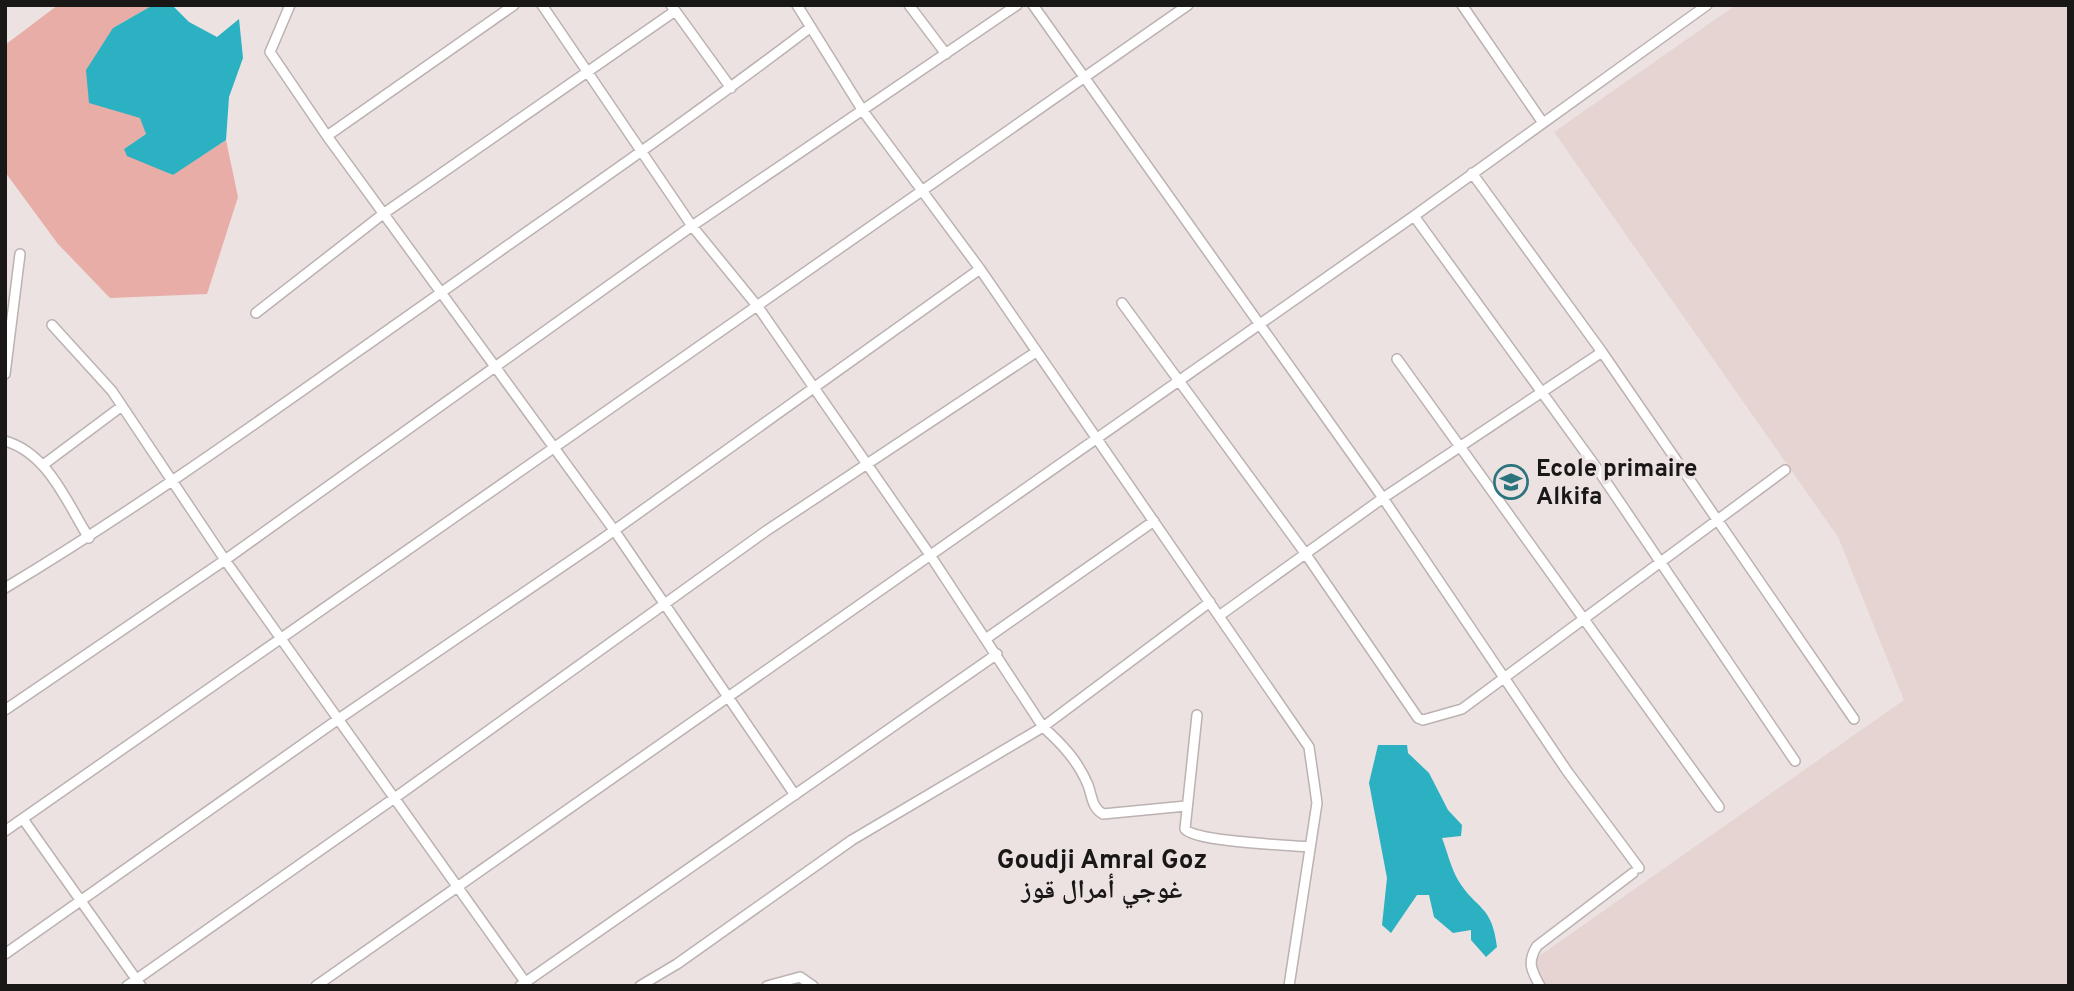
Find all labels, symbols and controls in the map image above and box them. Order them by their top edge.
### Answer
place label: Ecole primaire Alkifa [1536,455,1697,513]
school or university icon: Ecole primaire Alkifa [1492,463,1530,501]
district label: Goudji Amral Goz غوجي أمرال قوز [997,845,1207,909]

